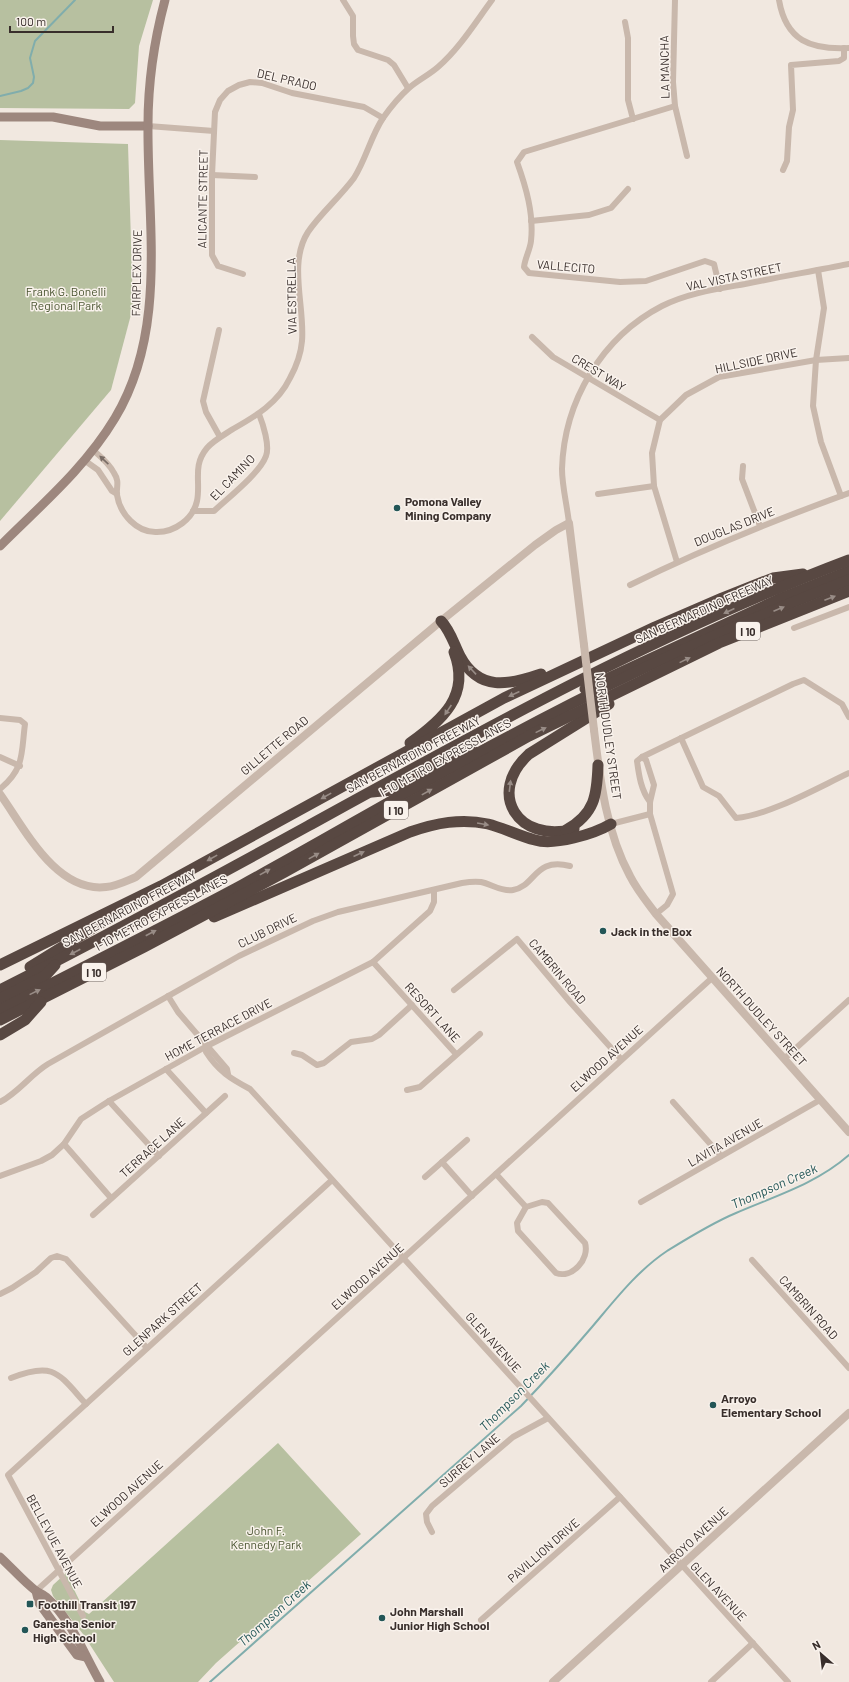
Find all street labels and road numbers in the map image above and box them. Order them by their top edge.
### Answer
street label: LA MANCHA [656,35,672,99]
street label: DEL PRADO [256,65,318,93]
street label: ALICANTE STREET [194,149,210,248]
street label: FAIRPLEX DRIVE [128,230,144,316]
street label: VALLECITO [536,256,596,276]
street label: VIA ESTRELLA [283,258,299,334]
street label: VAL VISTA STREET [685,259,783,293]
street label: HILLSIDE DRIVE [714,344,798,376]
street label: CREST WAY [569,350,629,394]
street label: EL CAMINO [207,451,257,503]
street label: DOUGLAS DRIVE [692,504,776,548]
street label: SAN BERNARDINO FREEWAY [633,572,775,646]
road number: I 10 [736,622,760,640]
street label: NORTH DUDLEY STREET [593,672,625,801]
street label: GILLETTE ROAD [237,713,311,777]
street label: SAN BERNARDINO FREEWAY [344,713,483,795]
street label: I-10 METRO EXPRESSLANES [377,715,513,799]
road number: I 10 [384,801,408,819]
street label: SAN BERNARDINO FREEWAY [60,867,199,949]
street label: I-10 METRO EXPRESSLANES [92,871,230,953]
street label: CLUB DRIVE [235,910,299,950]
street label: CAMBRIN ROAD [527,935,589,1007]
road number: I 10 [82,963,106,981]
street label: NORTH DUDLEY STREET [714,964,810,1068]
street label: RESORT LANE [403,979,463,1045]
street label: HOME TERRACE DRIVE [162,995,274,1063]
street label: ELWOOD AVENUE [567,1022,645,1094]
street label: TERRACE LANE [116,1114,188,1180]
street label: LAVITA AVENUE [685,1115,765,1169]
street label: ELWOOD AVENUE [328,1240,406,1312]
street label: CAMBRIN ROAD [777,1272,841,1342]
street label: GLENPARK STREET [119,1279,205,1359]
street label: GLEN AVENUE [463,1309,525,1375]
street label: SURREY LANE [436,1430,502,1490]
street label: ELWOOD AVENUE [87,1457,165,1529]
street label: BELLEVUE AVENUE [24,1492,86,1590]
street label: ARROYO AVENUE [655,1503,731,1575]
street label: PAVILLION DRIVE [504,1515,582,1585]
street label: GLEN AVENUE [688,1558,750,1624]

